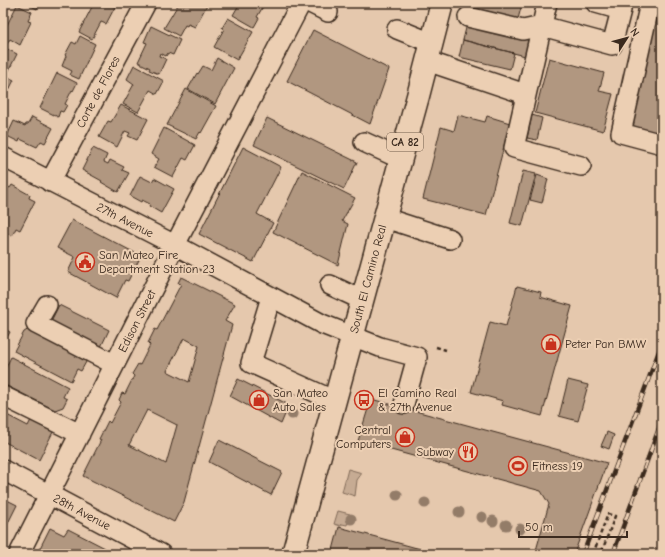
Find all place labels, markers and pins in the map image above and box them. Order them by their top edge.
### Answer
place label: San Mateo Fire Department Station 23 [99,248,215,276]
public building icon: San Mateo Fire Department Station 23 [74,251,96,273]
shop icon: Peter Pan BMW [540,333,562,355]
place label: Peter Pan BMW [565,337,647,351]
place label: San Mateo Auto Sales [273,386,328,414]
place label: El Camino Real & 27th Avenue [378,386,457,414]
shop icon: San Mateo Auto Sales [248,389,270,411]
bus stop icon: El Camino Real & 27th Avenue [353,389,375,411]
place label: Central Computers [336,423,391,451]
shop icon: Central Computers [394,426,416,448]
restaurant icon: Subway [457,441,479,463]
place label: Subway [416,445,455,459]
sports icon: Fitness 19 [507,455,529,477]
place label: Fitness 19 [532,459,583,473]

